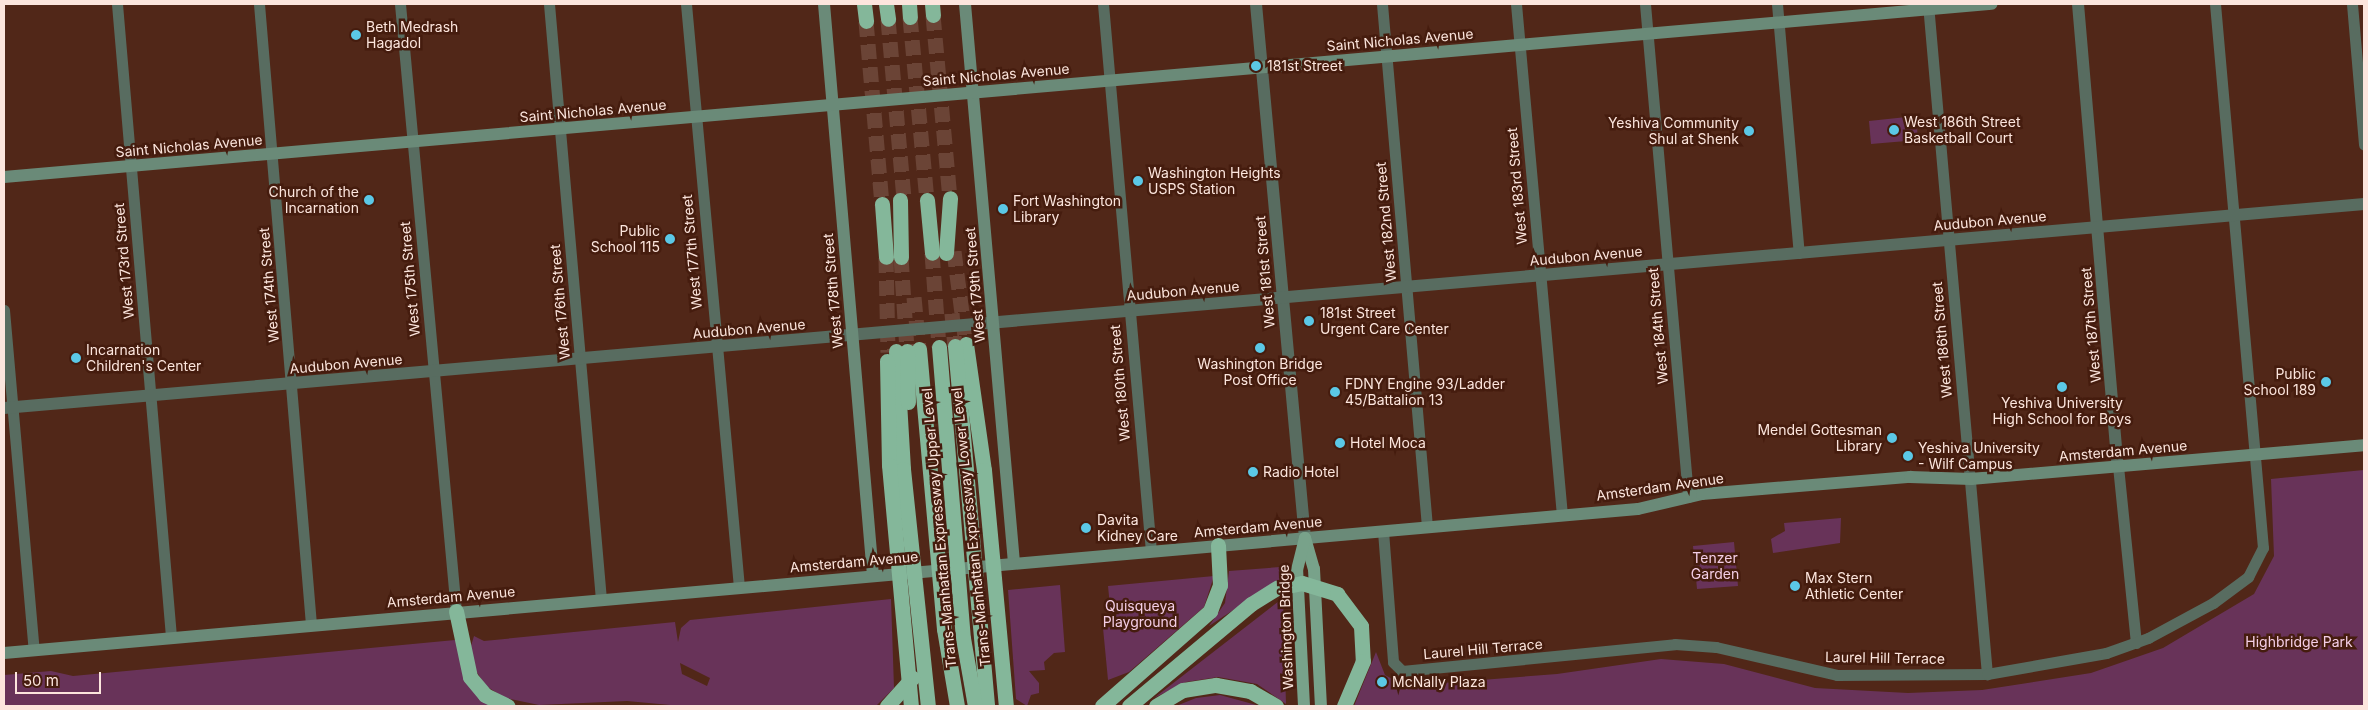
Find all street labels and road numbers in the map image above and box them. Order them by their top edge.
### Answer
street label: Saint Nicholas Avenue [1326,25,1474,55]
street label: Saint Nicholas Avenue [922,60,1070,90]
street label: Saint Nicholas Avenue [519,96,667,126]
street label: West 183rd Street [1504,127,1530,245]
street label: Saint Nicholas Avenue [115,131,263,161]
street label: West 182nd Street [1372,161,1400,283]
street label: West 177th Street [679,194,705,310]
street label: West 173rd Street [111,202,137,320]
street label: Audubon Avenue [1933,208,2047,234]
street label: West 181st Street [1252,215,1278,329]
street label: West 175th Street [397,221,423,337]
street label: West 174th Street [256,227,282,343]
street label: West 179th Street [962,227,988,343]
street label: West 178th Street [820,233,846,349]
street label: Audubon Avenue [1529,243,1643,269]
street label: West 176th Street [547,244,573,360]
street label: West 184th Street [1645,267,1671,385]
street label: West 187th Street [2078,267,2104,383]
street label: Audubon Avenue [1126,278,1240,304]
street label: West 186th Street [1929,281,1955,399]
street label: Audubon Avenue [692,316,806,342]
street label: West 180th Street [1107,324,1133,442]
street label: Audubon Avenue [289,351,403,377]
street label: Trans-Manhattan Expressway Upper Level [918,387,960,669]
street label: Trans-Manhattan Expressway Lower Level [948,387,994,667]
street label: Amsterdam Avenue [2058,437,2188,465]
street label: Amsterdam Avenue [1595,470,1725,504]
street label: Amsterdam Avenue [1193,513,1323,541]
street label: Amsterdam Avenue [789,548,919,576]
street label: Washington Bridge [1275,564,1297,690]
street label: Amsterdam Avenue [386,583,516,611]
street label: Laurel Hill Terrace [1423,635,1543,663]
street label: Laurel Hill Terrace [1825,649,1945,667]

